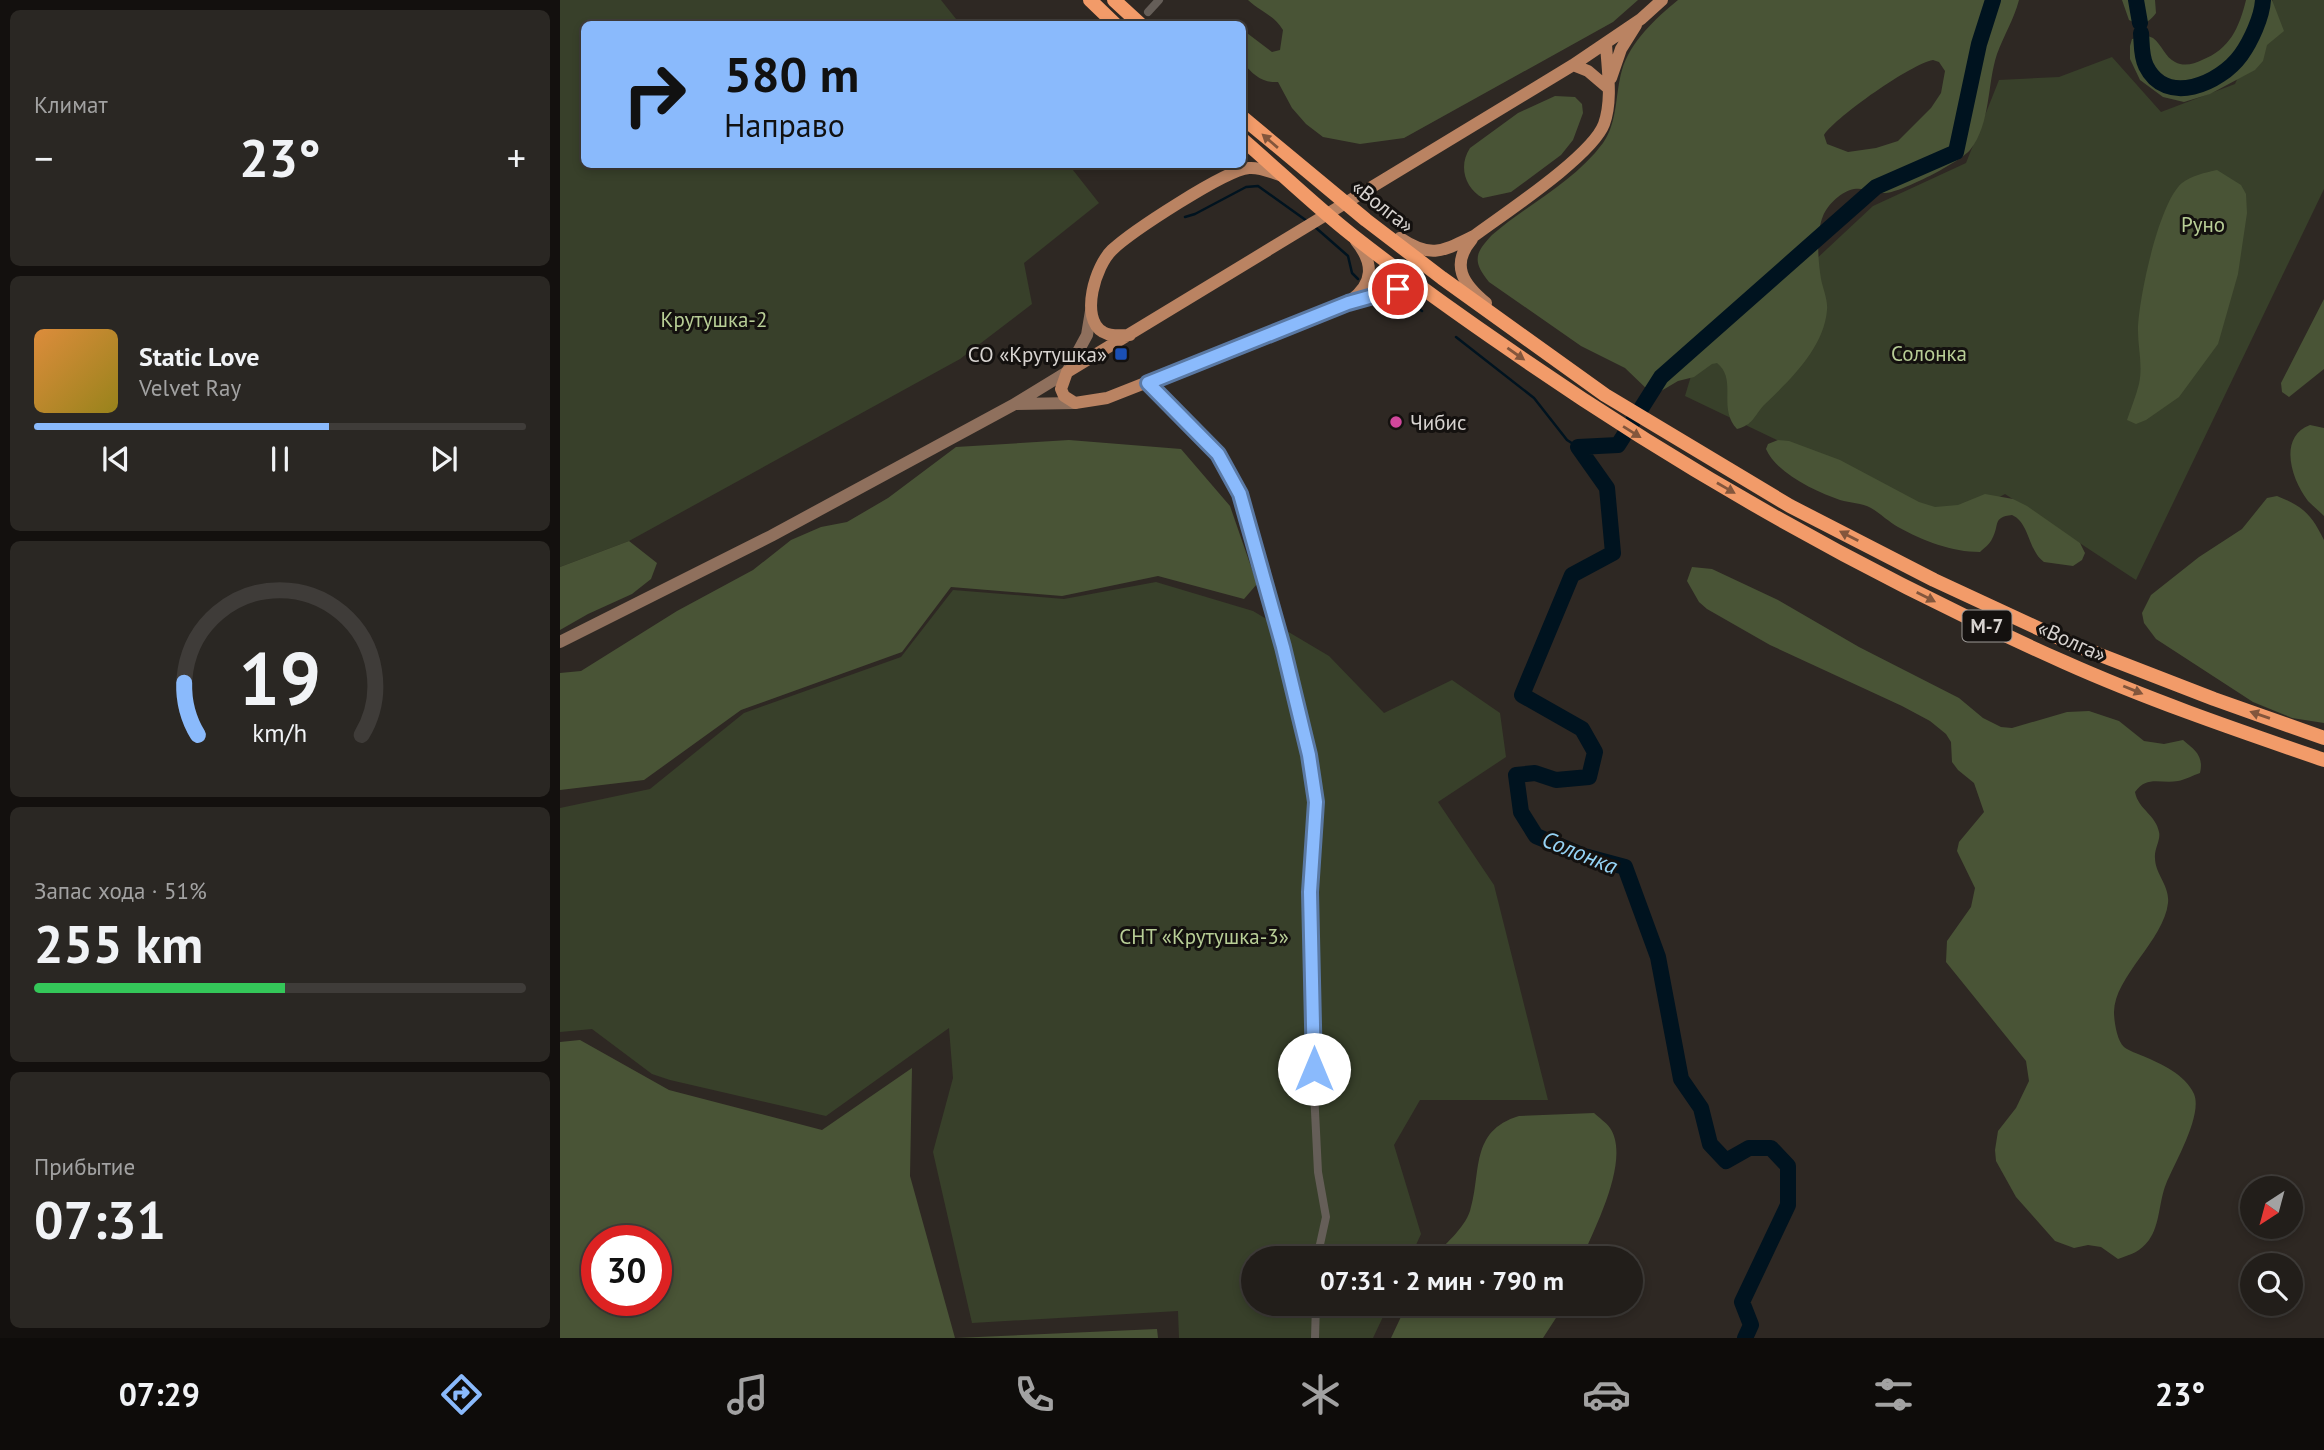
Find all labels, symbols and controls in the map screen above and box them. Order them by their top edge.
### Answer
text: 580 m [724,42,859,106]
icon: right [609,49,700,140]
text: Климат [34,90,108,119]
text: Направо [724,104,845,146]
text: 23° [239,124,321,191]
text: − [34,133,53,182]
text: + [507,133,526,182]
one-way arrow [1262,134,1279,149]
street label: «Волга» [1346,173,1420,239]
park label: Руно [2181,211,2225,238]
pin [1368,259,1428,319]
icon: arrive [1379,270,1417,308]
park label: Крутушка-2 [661,306,767,333]
text: Static Love [139,340,260,373]
park label: Солонка [1891,340,1967,367]
place label: СО «Крутушка» [968,341,1107,368]
marker: СО «Крутушка» [1113,346,1129,362]
one-way arrow [1507,347,1525,361]
text: Velvet Ray [139,373,241,402]
place label: Чибис [1410,409,1466,436]
marker: Чибис [1388,414,1404,430]
one-way arrow [1622,425,1641,438]
icon: previous [97,440,135,478]
icon: pause [261,440,299,478]
icon: next [425,440,463,478]
one-way arrow [1717,482,1736,494]
one-way arrow [1839,531,1859,542]
one-way arrow [1916,591,1936,602]
road number: М-7 [1962,610,2012,642]
street label: «Волга» [2034,614,2110,668]
text: 19 [239,631,321,725]
one-way arrow [2123,685,2144,696]
one-way arrow [2249,709,2270,720]
text: km/h [253,717,307,749]
water label: Солонка [1538,824,1622,880]
text: Запас хода · 51% [34,876,207,905]
text: 255 km [34,910,203,977]
park label: СНТ «Крутушка-3» [1119,923,1289,950]
position arrow [1277,1032,1351,1106]
text: Прибытие [34,1152,135,1181]
north arrow [2240,1176,2303,1239]
map controls [2240,1176,2303,1316]
text: 07:31 [34,1186,166,1253]
speed limit sign: 30 [581,1225,672,1316]
button: search [2240,1253,2303,1316]
text: 07:31 · 2 мин · 790 m [1320,1264,1564,1297]
icon: directions [437,1370,486,1419]
icon: music [723,1370,772,1419]
icon: phone [1010,1370,1059,1419]
icon: climate [1296,1370,1345,1419]
icon: car [1582,1370,1631,1419]
icon: filters [1869,1370,1918,1419]
text: 07:29 [119,1373,200,1415]
text: 23° [2155,1373,2205,1415]

